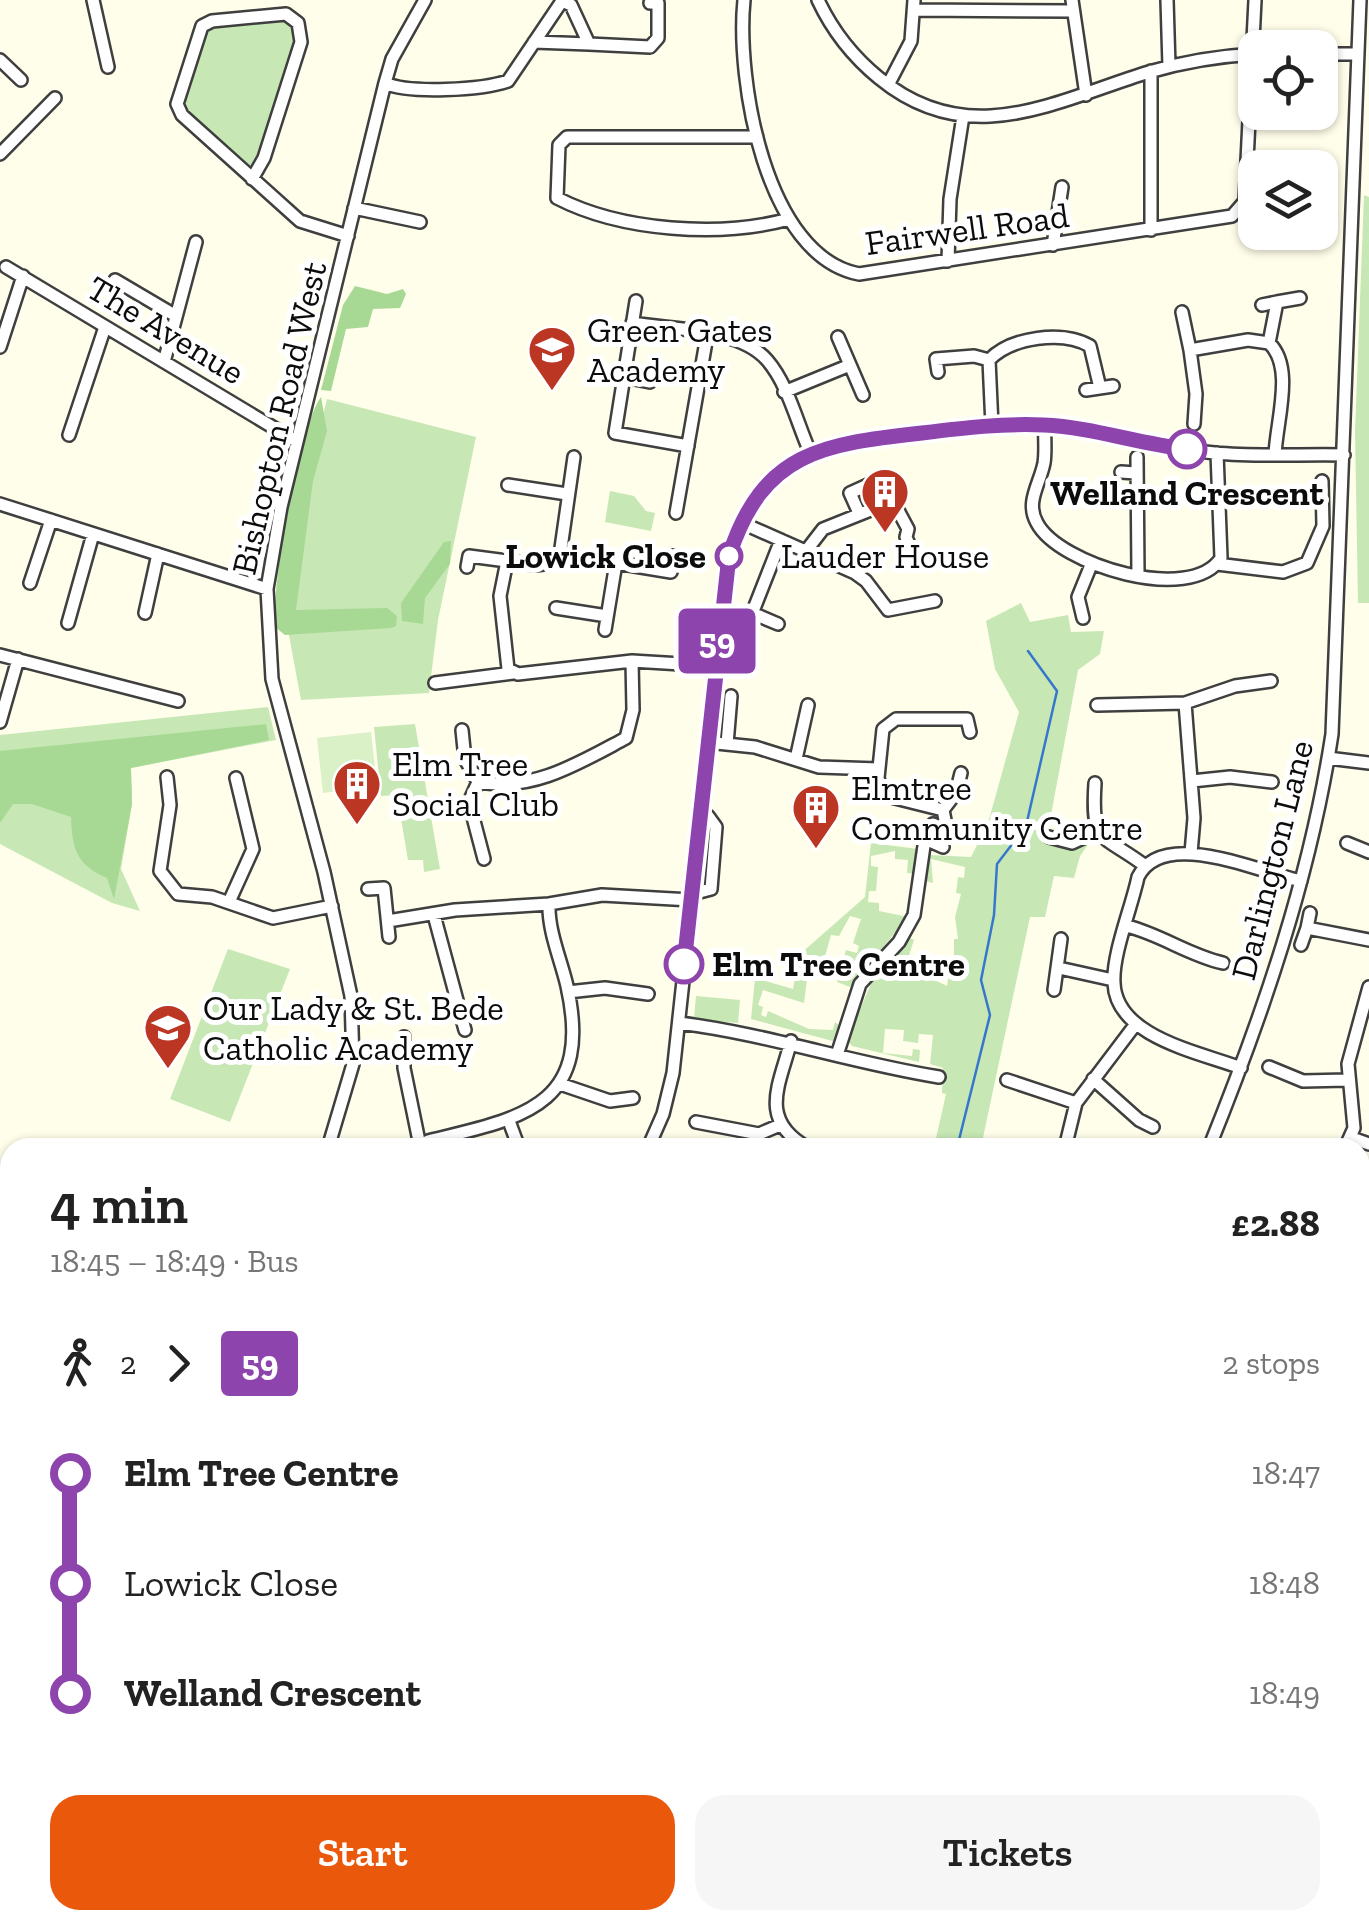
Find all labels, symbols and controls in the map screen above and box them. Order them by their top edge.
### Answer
map controls [1238,30,1338,250]
button: locate [1238,30,1338,130]
button: layers [1238,150,1338,250]
street label: Fairwell Road [862,194,1072,264]
street label: Bishopton Road West [223,257,335,579]
street label: The Avenue [80,267,252,393]
place label: Green Gates Academy [587,309,773,391]
school or university icon: Green Gates Academy [526,324,578,392]
marker: Welland Crescent [1168,430,1206,468]
building icon: Lauder House [859,466,911,534]
place label: Welland Crescent [1050,472,1325,514]
place label: Lowick Close [505,535,706,577]
place label: Lauder House [781,535,989,577]
marker: Lowick Close [716,543,742,569]
line badge: 59 [672,608,762,674]
text: 59 [699,620,736,662]
street label: Darlington Lane [1222,736,1322,984]
place label: Elm Tree Social Club [392,743,559,825]
building icon: Elm Tree Social Club [331,758,383,826]
place label: Elmtree Community Centre [851,767,1143,849]
building icon: Elmtree Community Centre [790,782,842,850]
place label: Elm Tree Centre [712,943,965,985]
marker: Elm Tree Centre [665,945,703,983]
place label: Our Lady & St. Bede Catholic Academy [203,987,504,1069]
school or university icon: Our Lady & St. Bede Catholic Academy [142,1002,194,1070]
text: 4 min [50,1171,188,1237]
text: £2.88 [1231,1200,1320,1246]
text: 18:45 – 18:49 · Bus [50,1242,299,1280]
icon: walk [50,1336,105,1391]
icon: forward [151,1336,206,1391]
text: 59 [241,1342,278,1384]
text: 2 [120,1344,136,1382]
text: 2 stops [1222,1344,1320,1382]
text: Elm Tree Centre [124,1450,399,1496]
text: 18:47 [1251,1454,1320,1492]
text: Lowick Close [124,1560,338,1606]
text: 18:48 [1249,1564,1320,1602]
text: Welland Crescent [124,1670,421,1716]
text: 18:49 [1249,1674,1320,1712]
button: Start [50,1795,675,1910]
button: Tickets [695,1795,1320,1910]

